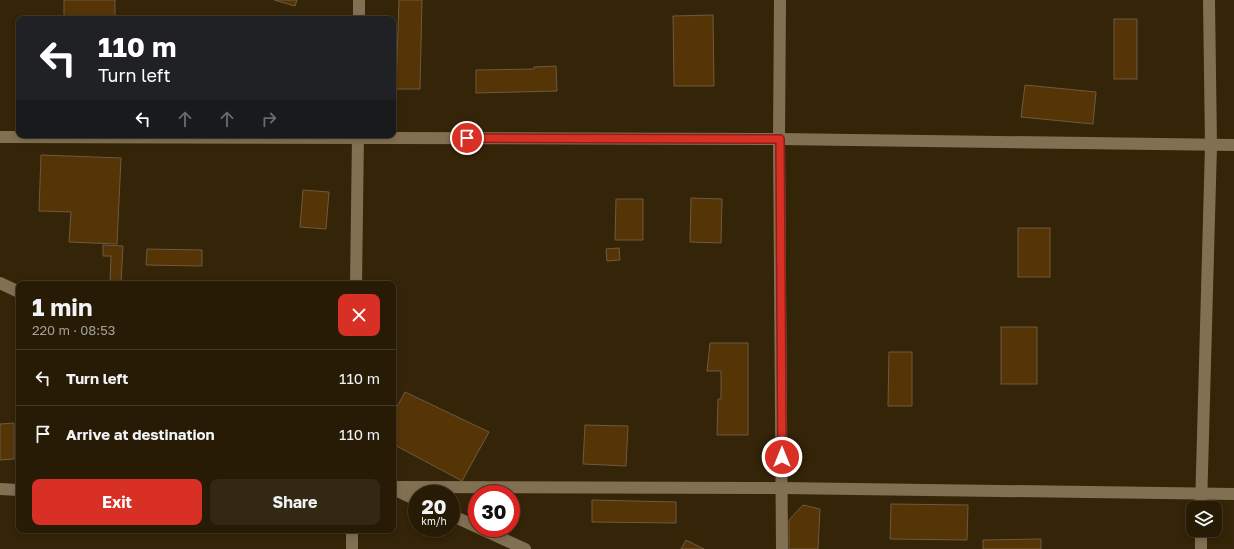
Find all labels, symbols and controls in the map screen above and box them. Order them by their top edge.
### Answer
text: 110 m [98,30,177,63]
icon: left [32,32,84,84]
text: Turn left [98,64,171,86]
icon: left [132,108,154,130]
icon: ahead [174,108,196,130]
icon: ahead [216,108,238,130]
icon: right [258,108,280,130]
pin [450,121,484,155]
icon: arrive [456,127,478,149]
text: 1 min [32,292,92,321]
button: close [338,294,380,336]
text: 220 m · 08:53 [32,322,115,338]
icon: left [32,367,54,389]
text: Turn left [66,369,128,387]
text: 110 m [339,369,380,387]
icon: arrive [32,423,54,445]
text: Arrive at destination [66,425,215,443]
text: 110 m [339,425,380,443]
position arrow [761,436,803,478]
button: Exit [32,479,202,525]
button: Share [210,479,380,525]
speed limit sign: 30 [468,485,520,537]
text: 20 [421,494,447,518]
map controls [1186,501,1222,537]
button: layers [1186,501,1222,537]
text: km/h [421,515,447,527]

